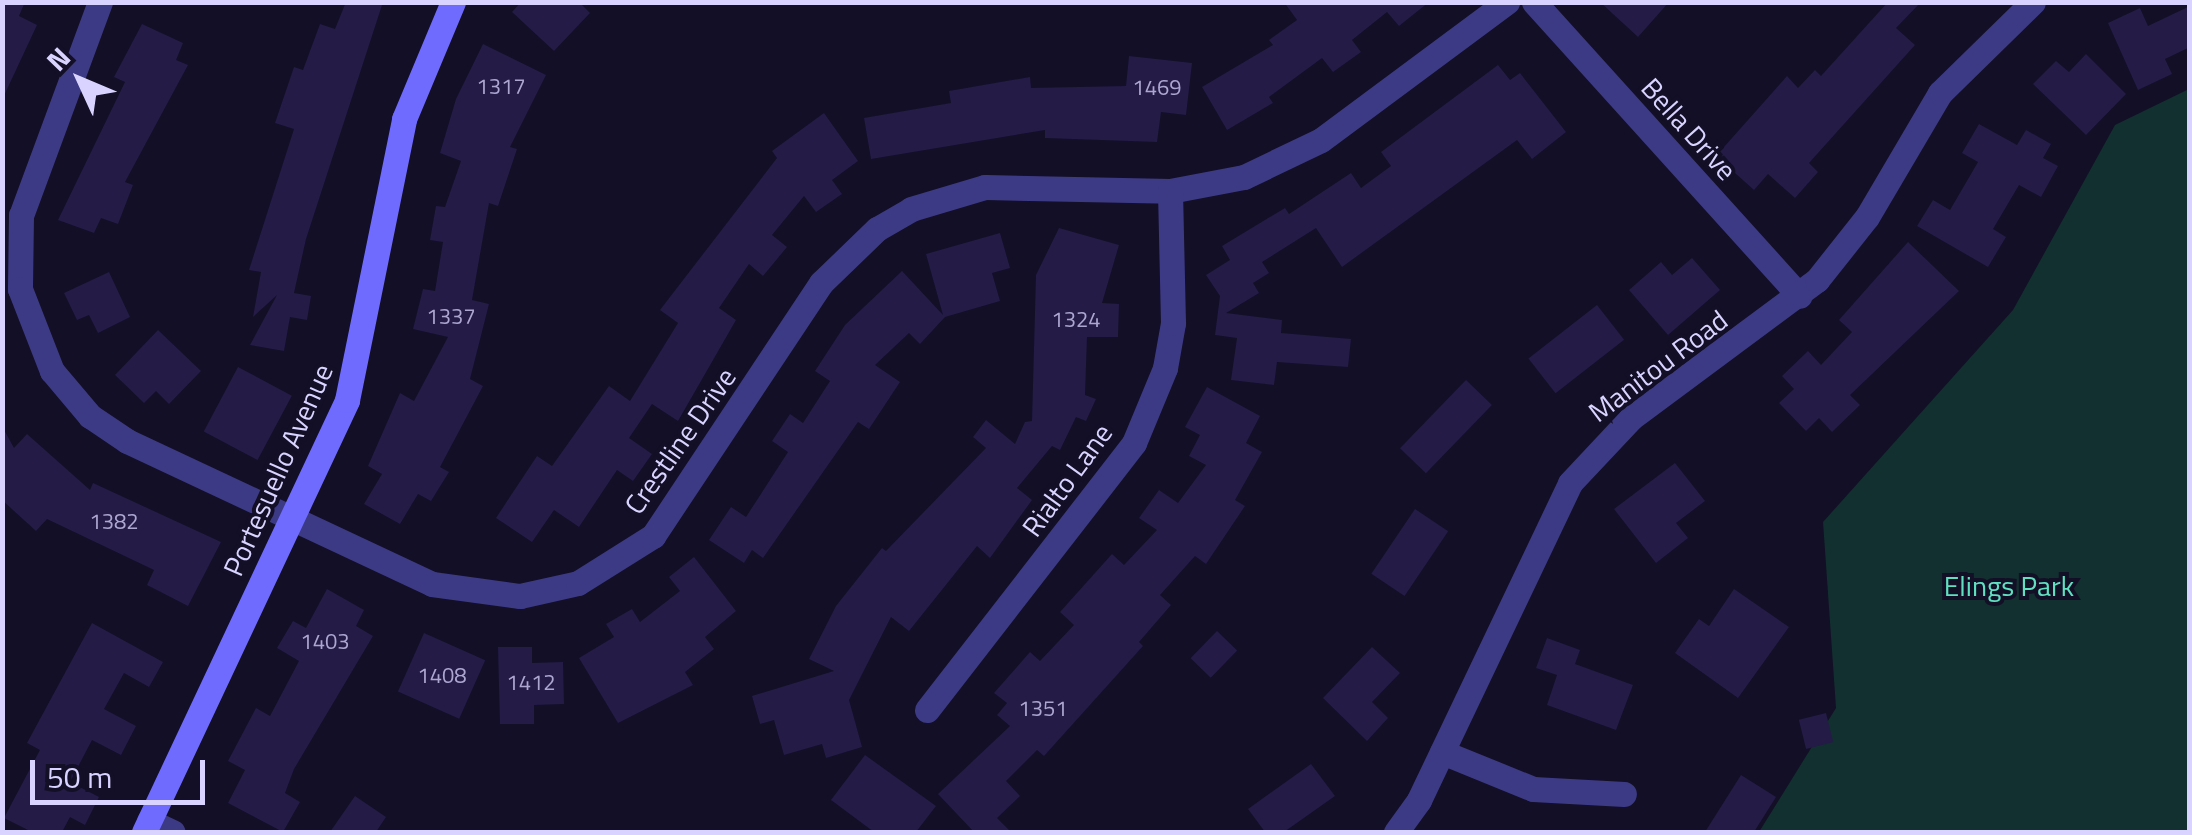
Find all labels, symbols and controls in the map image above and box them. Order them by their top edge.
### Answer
north arrow [30,30,130,130]
text: N [36,37,80,81]
street label: Bella Drive [1634,71,1744,187]
house number: 1317 [476,74,526,100]
house number: 1469 [1132,75,1182,101]
street label: Manitou Road [1582,303,1734,429]
house number: 1337 [426,304,476,330]
house number: 1324 [1051,307,1101,333]
street label: Portesuello Avenue [216,359,340,581]
street label: Crestline Drive [617,361,743,521]
street label: Rialto Lane [1015,417,1119,543]
house number: 1382 [89,509,139,535]
park label: Elings Park [1944,569,2074,603]
house number: 1403 [300,629,350,655]
house number: 1408 [417,663,467,689]
house number: 1412 [506,670,556,696]
house number: 1351 [1018,696,1068,722]
scale bar [35,740,210,802]
text: 50 m [47,754,112,800]

